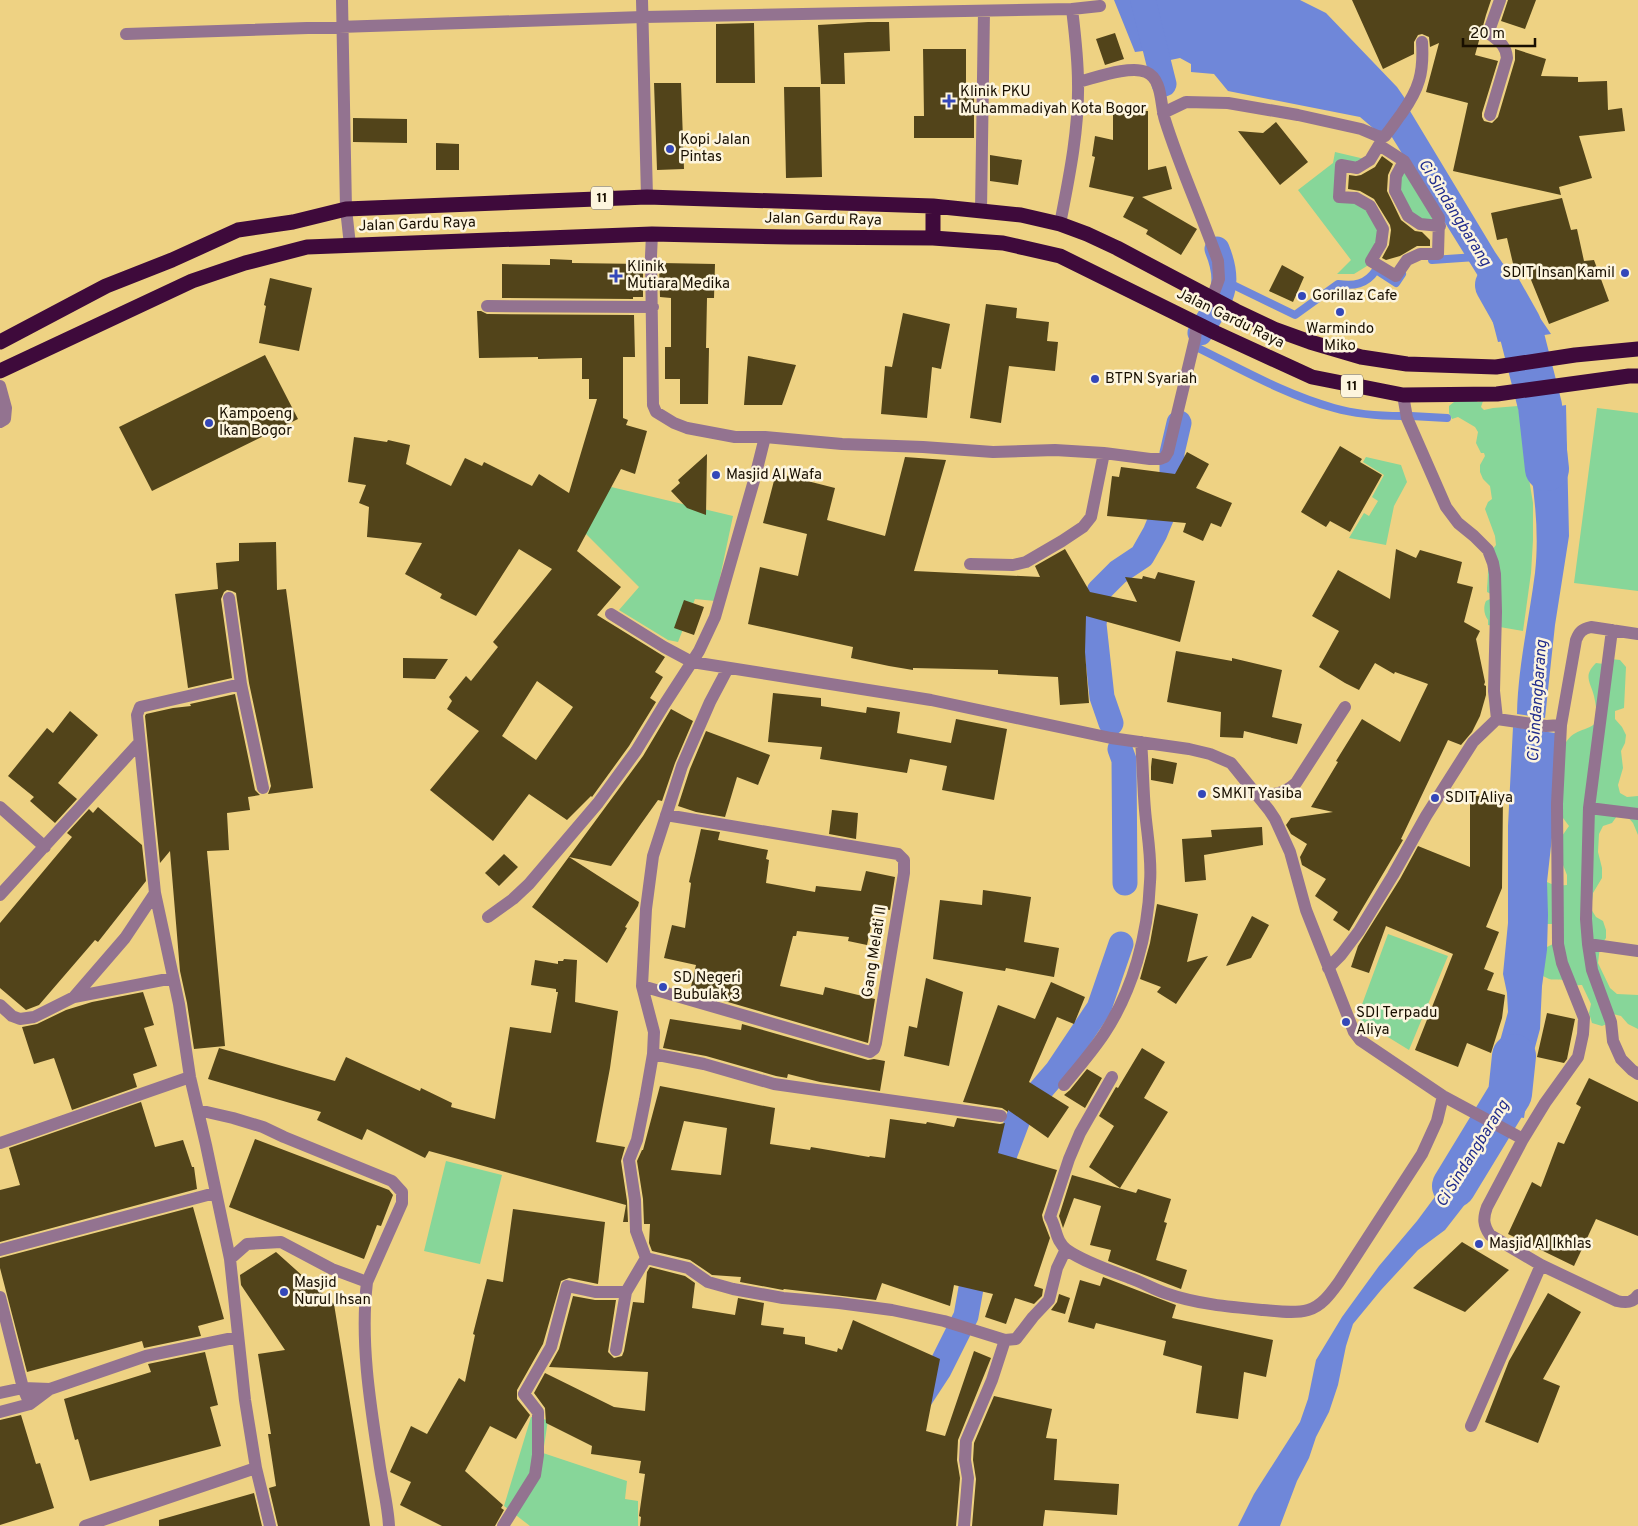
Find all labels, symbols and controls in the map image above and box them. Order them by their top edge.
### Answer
scale bar [1463,15,1536,47]
text: 20 m [1470,25,1505,44]
place label: Klinik PKU Muhammadiyah Kota Bogor [960,83,1147,119]
marker: Klinik PKU Muhammadiyah Kota Bogor [942,94,956,108]
place label: Kopi Jalan Pintas [680,131,750,167]
marker: Kopi Jalan Pintas [664,143,676,155]
water label: Ci Sindangbarang [1413,156,1495,270]
road number: 11 [591,187,613,210]
street label: Jalan Gardu Raya [764,209,882,231]
street label: Jalan Gardu Raya [358,213,476,237]
place label: Klinik Mutiara Medika [627,258,730,294]
place label: SDIT Insan Kamil [1502,264,1615,283]
marker: SDIT Insan Kamil [1619,267,1631,279]
marker: Klinik Mutiara Medika [609,269,623,283]
street label: Jalan Gardu Raya [1173,285,1287,353]
place label: Gorillaz Cafe [1312,287,1397,306]
marker: Gorillaz Cafe [1296,290,1308,302]
marker: Warmindo Miko [1334,306,1346,318]
place label: Warmindo Miko [1306,320,1374,356]
place label: BTPN Syariah [1105,370,1197,389]
marker: BTPN Syariah [1089,373,1101,385]
road number: 11 [1341,374,1363,398]
place label: Kampoeng Ikan Bogor [219,405,292,441]
marker: Kampoeng Ikan Bogor [203,417,215,429]
place label: Masjid Al Wafa [726,466,822,485]
marker: Masjid Al Wafa [710,469,722,481]
water label: Ci Sindangbarang [1524,639,1552,763]
place label: SMKIT Yasiba [1212,785,1302,804]
marker: SMKIT Yasiba [1196,788,1208,800]
place label: SDIT Aliya [1445,789,1513,808]
marker: SDIT Aliya [1429,792,1441,804]
street label: Gang Melati II [858,905,892,999]
place label: SD Negeri Bubulak 3 [673,969,741,1005]
marker: SD Negeri Bubulak 3 [657,981,669,993]
place label: SDI Terpadu Aliya [1356,1004,1437,1040]
marker: SDI Terpadu Aliya [1340,1016,1352,1028]
water label: Ci Sindangbarang [1432,1097,1514,1211]
place label: Masjid Al Ikhlas [1489,1235,1592,1254]
marker: Masjid Al Ikhlas [1473,1238,1485,1250]
place label: Masjid Nurul Ihsan [294,1274,371,1310]
marker: Masjid Nurul Ihsan [278,1286,290,1298]

